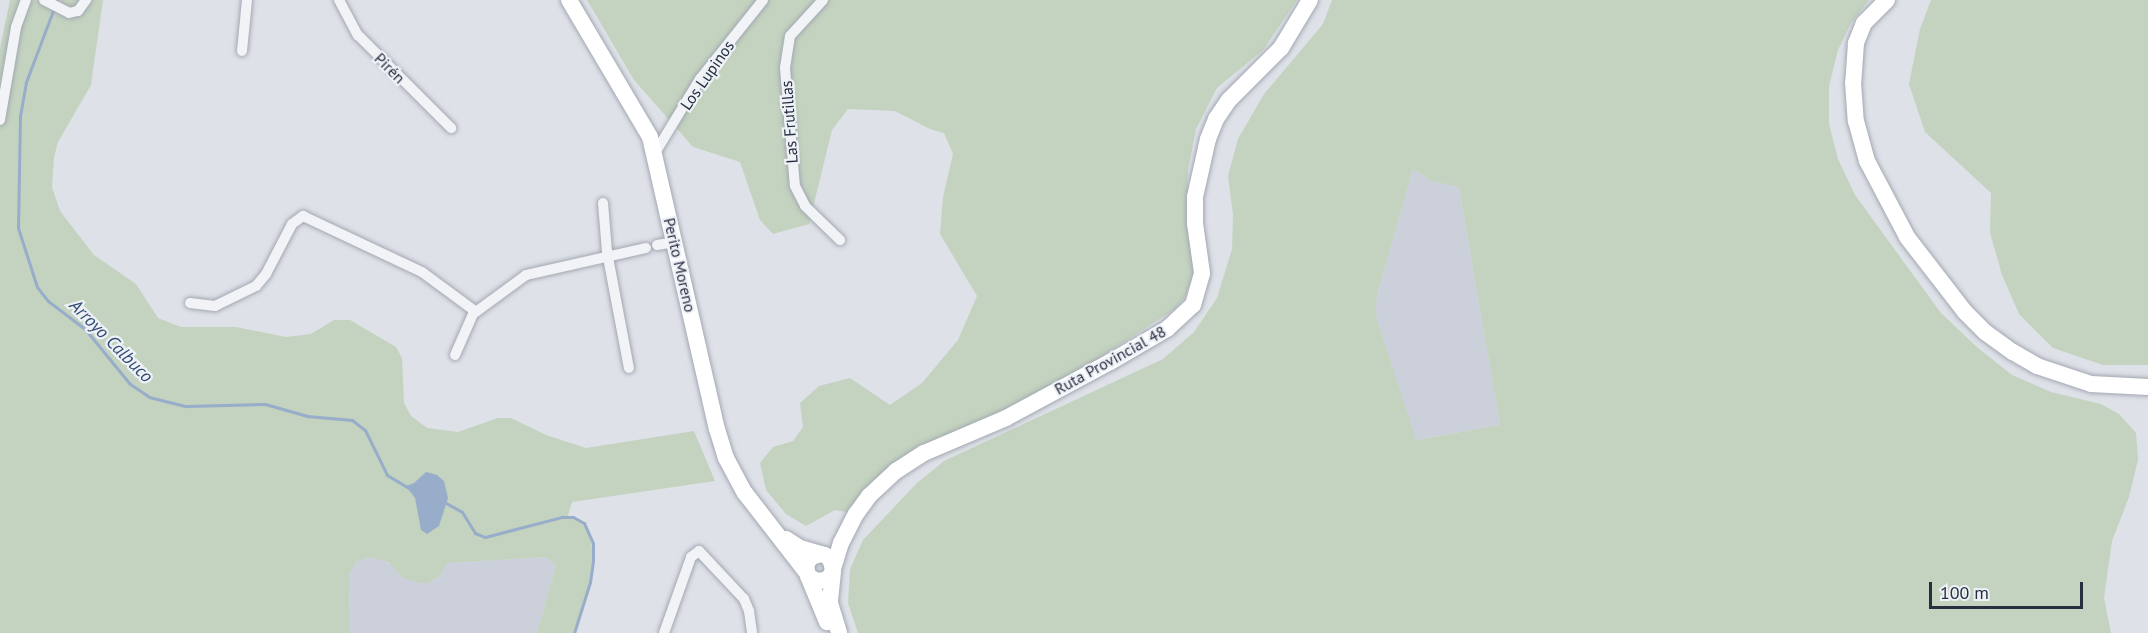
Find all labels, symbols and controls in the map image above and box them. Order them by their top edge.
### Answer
street label: Los Lupinos [676,37,738,113]
street label: Pirén [371,49,409,87]
street label: Las Frutillas [777,80,801,164]
street label: Perito Moreno [660,216,700,314]
water label: Arroyo Calbuco [65,295,157,387]
street label: Ruta Provincial 48 [1051,321,1169,399]
scale bar [1932,570,2086,608]
text: 100 m [1940,581,1989,604]

